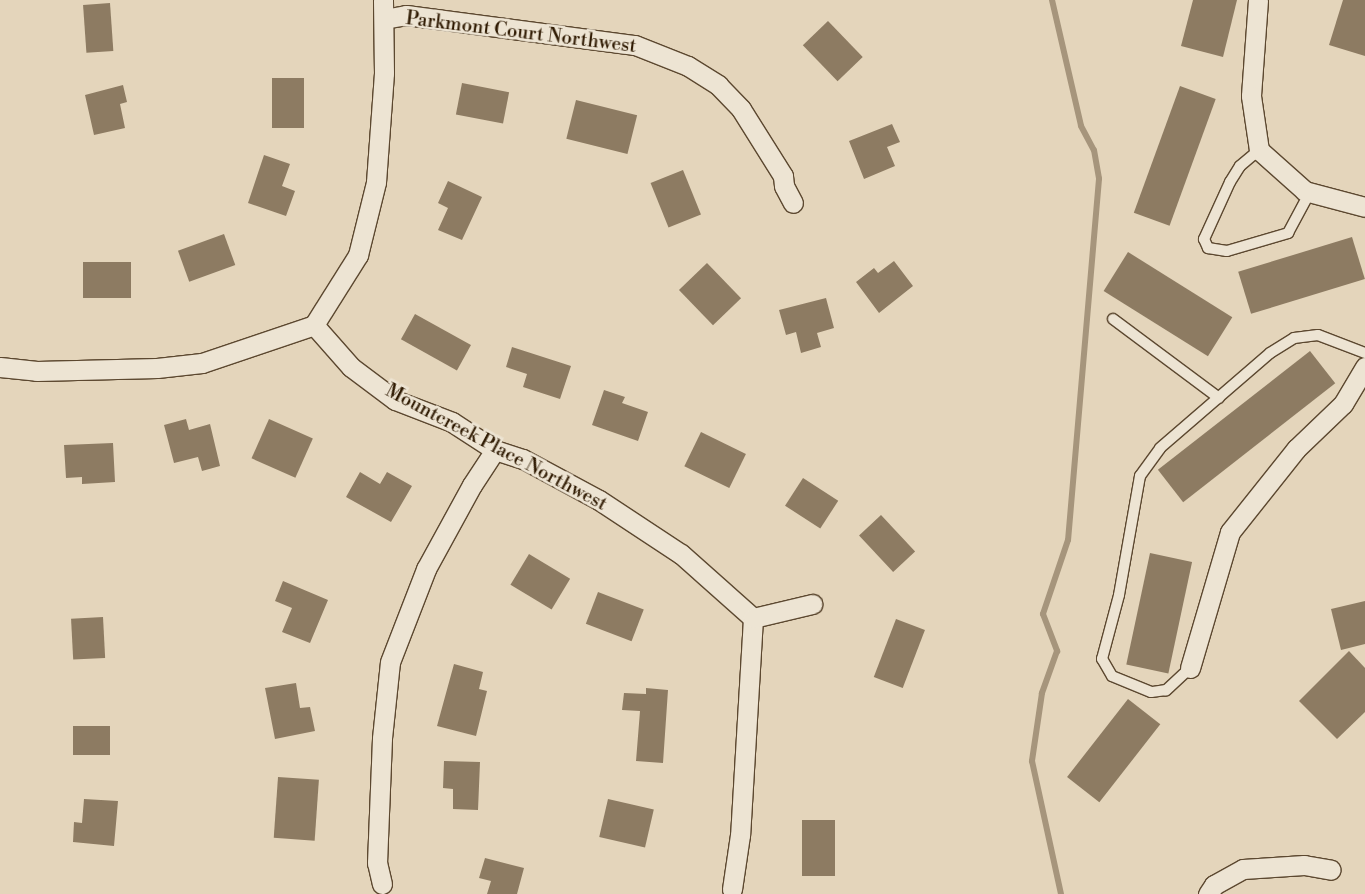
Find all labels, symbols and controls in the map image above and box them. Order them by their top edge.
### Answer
street label: Parkmont Court Northwest [404,8,638,58]
street label: Mountcreek Place Northwest [381,380,611,516]

